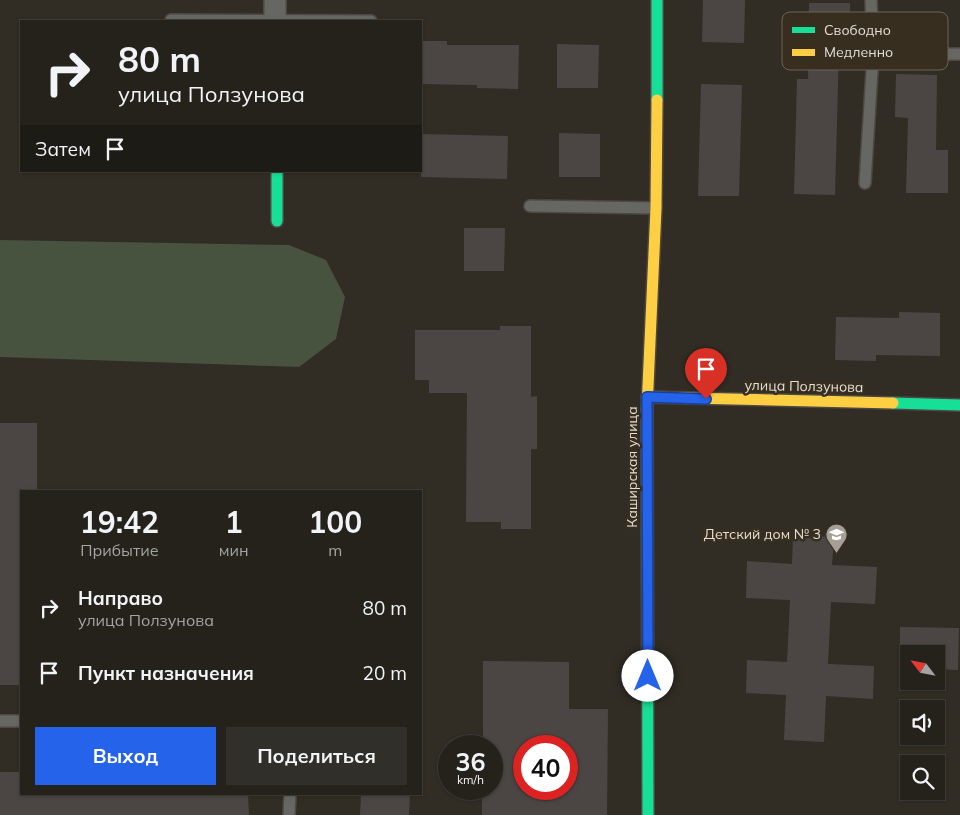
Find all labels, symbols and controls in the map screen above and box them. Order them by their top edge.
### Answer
legend [782,12,948,70]
text: Свободно [824,21,891,39]
text: 80 m [118,37,201,81]
icon: right [35,40,100,105]
text: Медленно [824,43,893,61]
text: улица Ползунова [118,80,305,108]
icon: arrive [101,135,129,163]
text: Затем [35,137,91,161]
pin [685,348,727,399]
icon: arrive [692,355,720,383]
street label: улица Ползунова [744,376,864,396]
street label: Каширская улица [623,406,641,528]
text: 19:42 [80,503,159,541]
text: 1 [225,503,243,541]
text: 100 [308,503,362,541]
school or university icon: Детский дом № 3 [825,522,849,553]
place label: Детский дом № 3 [704,525,821,543]
text: Прибытие [80,540,159,560]
text: мин [219,540,249,560]
text: m [328,540,342,560]
text: Направо [78,586,163,610]
icon: right [35,594,63,622]
text: 80 m [363,596,407,620]
text: улица Ползунова [78,610,214,630]
north arrow [900,645,945,690]
map controls [900,645,945,800]
position arrow [621,649,673,701]
icon: arrive [35,659,63,687]
text: Пункт назначения [78,661,254,685]
text: 20 m [363,661,407,685]
button: sound [900,700,945,745]
button: Выход [35,727,216,785]
button: Поделиться [226,727,407,785]
speed limit sign: 40 [513,735,578,800]
text: 36 [455,746,486,777]
button: search [900,755,945,800]
text: km/h [457,772,484,787]

